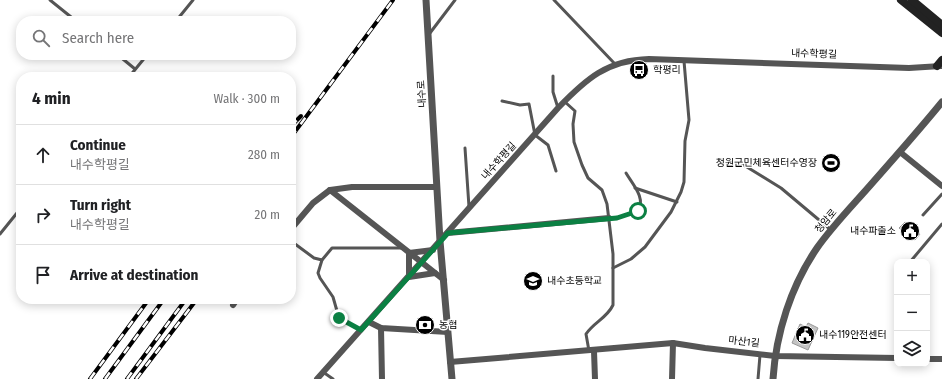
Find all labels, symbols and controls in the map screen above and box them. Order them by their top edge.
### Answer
search box [16,16,296,60]
icon: search [30,27,52,49]
text: Search here [62,29,134,47]
street label: 내수학평길 [791,47,837,61]
bus stop icon: 학평리 [628,59,650,81]
place label: 학평리 [653,64,681,76]
street label: 내수로 [415,80,429,108]
text: 4 min [32,88,71,109]
text: Walk · 300 m [214,91,280,106]
text: Continue [70,136,126,154]
street label: 내수학평길 [479,140,519,182]
icon: ahead [32,144,54,166]
text: 280 m [248,147,280,162]
sports icon: 청원군민체육센터수영장 [820,152,842,174]
text: 내수학평길 [70,157,130,172]
place label: 청원군민체육센터수영장 [716,157,817,169]
text: Turn right [70,196,131,214]
route start [629,202,647,220]
icon: right [32,204,54,226]
text: 20 m [254,207,280,222]
street label: 청암로 [813,207,839,235]
text: 내수학평길 [70,217,130,232]
public building icon: 내수파출소 [899,220,921,242]
place label: 내수파출소 [850,225,896,237]
map controls [894,259,930,367]
button: + [894,259,930,295]
icon: arrive [32,264,54,286]
text: Arrive at destination [70,266,198,284]
school or university icon: 내수초등학교 [522,270,544,292]
place label: 내수초등학교 [547,275,602,287]
button: − [894,295,930,331]
route end [330,309,348,327]
bank icon: 농협 [414,314,436,336]
place label: 농협 [439,319,457,331]
public building icon: 내수119안전센터 [794,324,816,346]
place label: 내수119안전센터 [819,329,887,341]
button: layers [894,331,930,367]
street label: 마산1길 [728,334,760,350]

